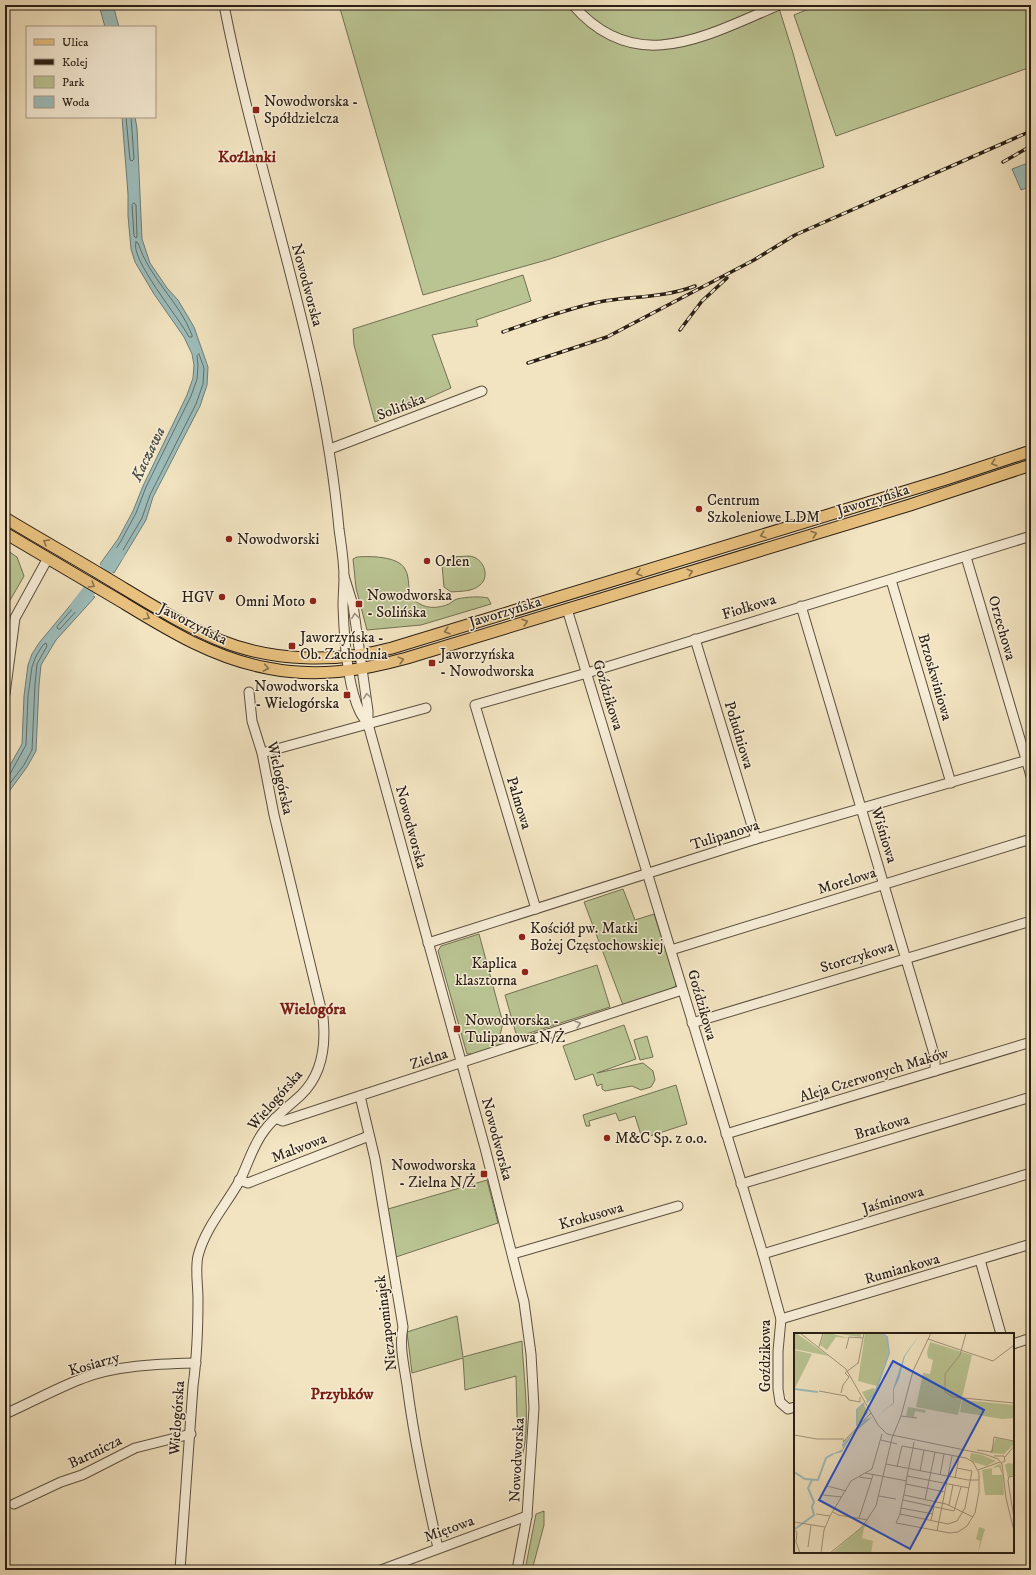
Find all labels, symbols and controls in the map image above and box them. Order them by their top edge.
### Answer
legend [26,26,156,118]
text: Ulica [62,35,89,50]
text: Kolej [62,55,88,70]
text: Park [62,75,84,90]
place label: Nowodworska - Spółdzielcza [264,92,358,128]
text: Woda [61,95,90,110]
marker: Nowodworska - Spółdzielcza [251,105,261,115]
district label: Koźlanki [218,147,276,167]
street label: Nowodworska [287,242,327,329]
street label: Solińska [374,389,428,425]
water label: Kaczawa [126,423,170,486]
one-way arrow [991,459,998,467]
street label: Jaworzyńska [833,480,912,521]
place label: Centrum Szkoleniowe LDM [707,491,820,527]
marker: Centrum Szkoleniowe LDM [694,504,704,514]
place label: Nowodworski [237,530,319,549]
one-way arrow [760,530,767,539]
one-way arrow [810,530,817,539]
marker: Nowodworski [224,534,234,544]
one-way arrow [43,540,50,547]
place label: Orlen [435,552,470,571]
marker: Orlen [422,556,432,566]
one-way arrow [635,568,642,577]
one-way arrow [686,568,693,577]
one-way arrow [88,580,95,587]
place label: Nowodworska - Solińska [367,586,452,622]
place label: HGV [182,588,214,607]
street label: Fiołkowa [720,590,779,624]
marker: HGV [217,592,227,602]
place label: Omni Moto [235,592,305,611]
street label: Jaworzyńska [465,592,544,633]
street label: Orzechowa [984,593,1020,663]
marker: Omni Moto [308,596,318,606]
street label: Jaworzyńska [154,598,231,650]
marker: Nowodworska - Solińska [354,599,364,609]
one-way arrow [143,613,150,620]
one-way arrow [351,613,360,619]
one-way arrow [521,618,528,627]
one-way arrow [444,627,451,635]
place label: Jaworzyńska - Ob. Zachodnia [298,628,388,664]
street label: Brzoskwiniowa [914,631,957,723]
marker: Jaworzyńska - Ob. Zachodnia [287,641,297,651]
place label: Jaworzyńska - Nowodworska [438,645,535,681]
one-way arrow [397,656,404,664]
street label: Goździkowa [588,657,628,733]
marker: Jaworzyńska - Nowodworska [427,658,437,668]
one-way arrow [262,663,269,671]
place label: Nowodworska - Wielogórska [254,677,340,713]
marker: Nowodworska - Wielogórska [342,690,352,700]
one-way arrow [362,693,371,699]
street label: Południowa [720,699,758,772]
street label: Wielogórska [262,739,298,817]
street label: Palmowa [502,774,536,832]
street label: Nowodworska [391,784,431,871]
street label: Wiśniowa [866,804,902,866]
street label: Tulipanowa [688,815,762,854]
street label: Morelowa [815,863,879,899]
place label: Kościół pw. Matki Bożej Częstochowskiej [530,919,663,955]
marker: Kościół pw. Matki Bożej Częstochowskiej [517,932,527,942]
street label: Storczykowa [818,937,897,977]
place label: Kaplica klasztorna [455,954,518,990]
marker: Kaplica klasztorna [520,967,530,977]
street label: Goździkowa [683,967,721,1043]
district label: Wielogóra [279,999,347,1019]
place label: Nowodworska - Tulipanowa N/Ż [465,1011,565,1047]
one-way arrow [575,1020,582,1028]
marker: Nowodworska - Tulipanowa N/Ż [452,1024,462,1034]
street label: Aleja Czerwonych Maków [797,1043,951,1107]
street label: Zielna [408,1044,451,1074]
street label: Wielogórska [243,1065,307,1135]
street label: Nowodworska [477,1096,517,1183]
street label: Bratkowa [852,1109,912,1144]
street label: Malwowa [269,1129,330,1167]
place label: M&C Sp. z o.o. [615,1129,707,1148]
marker: M&C Sp. z o.o. [602,1133,612,1143]
place label: Nowodworska - Zielna N/Ż [391,1156,477,1192]
marker: Nowodworska - Zielna N/Ż [479,1169,489,1179]
street label: Jaśminowa [858,1181,927,1219]
street label: Krokusowa [557,1198,626,1234]
street label: Rumiankowa [862,1249,942,1289]
street label: Niezapominajek [371,1273,401,1372]
street label: Goździkowa [756,1319,775,1392]
inset map [794,1333,1014,1553]
street label: Kosiarzy [66,1347,122,1380]
street label: Wielogórska [165,1380,189,1457]
district label: Przybków [311,1384,374,1404]
street label: Nowodworska [505,1417,529,1503]
street label: Bartnicza [65,1431,125,1473]
street label: Miętowa [421,1511,477,1547]

